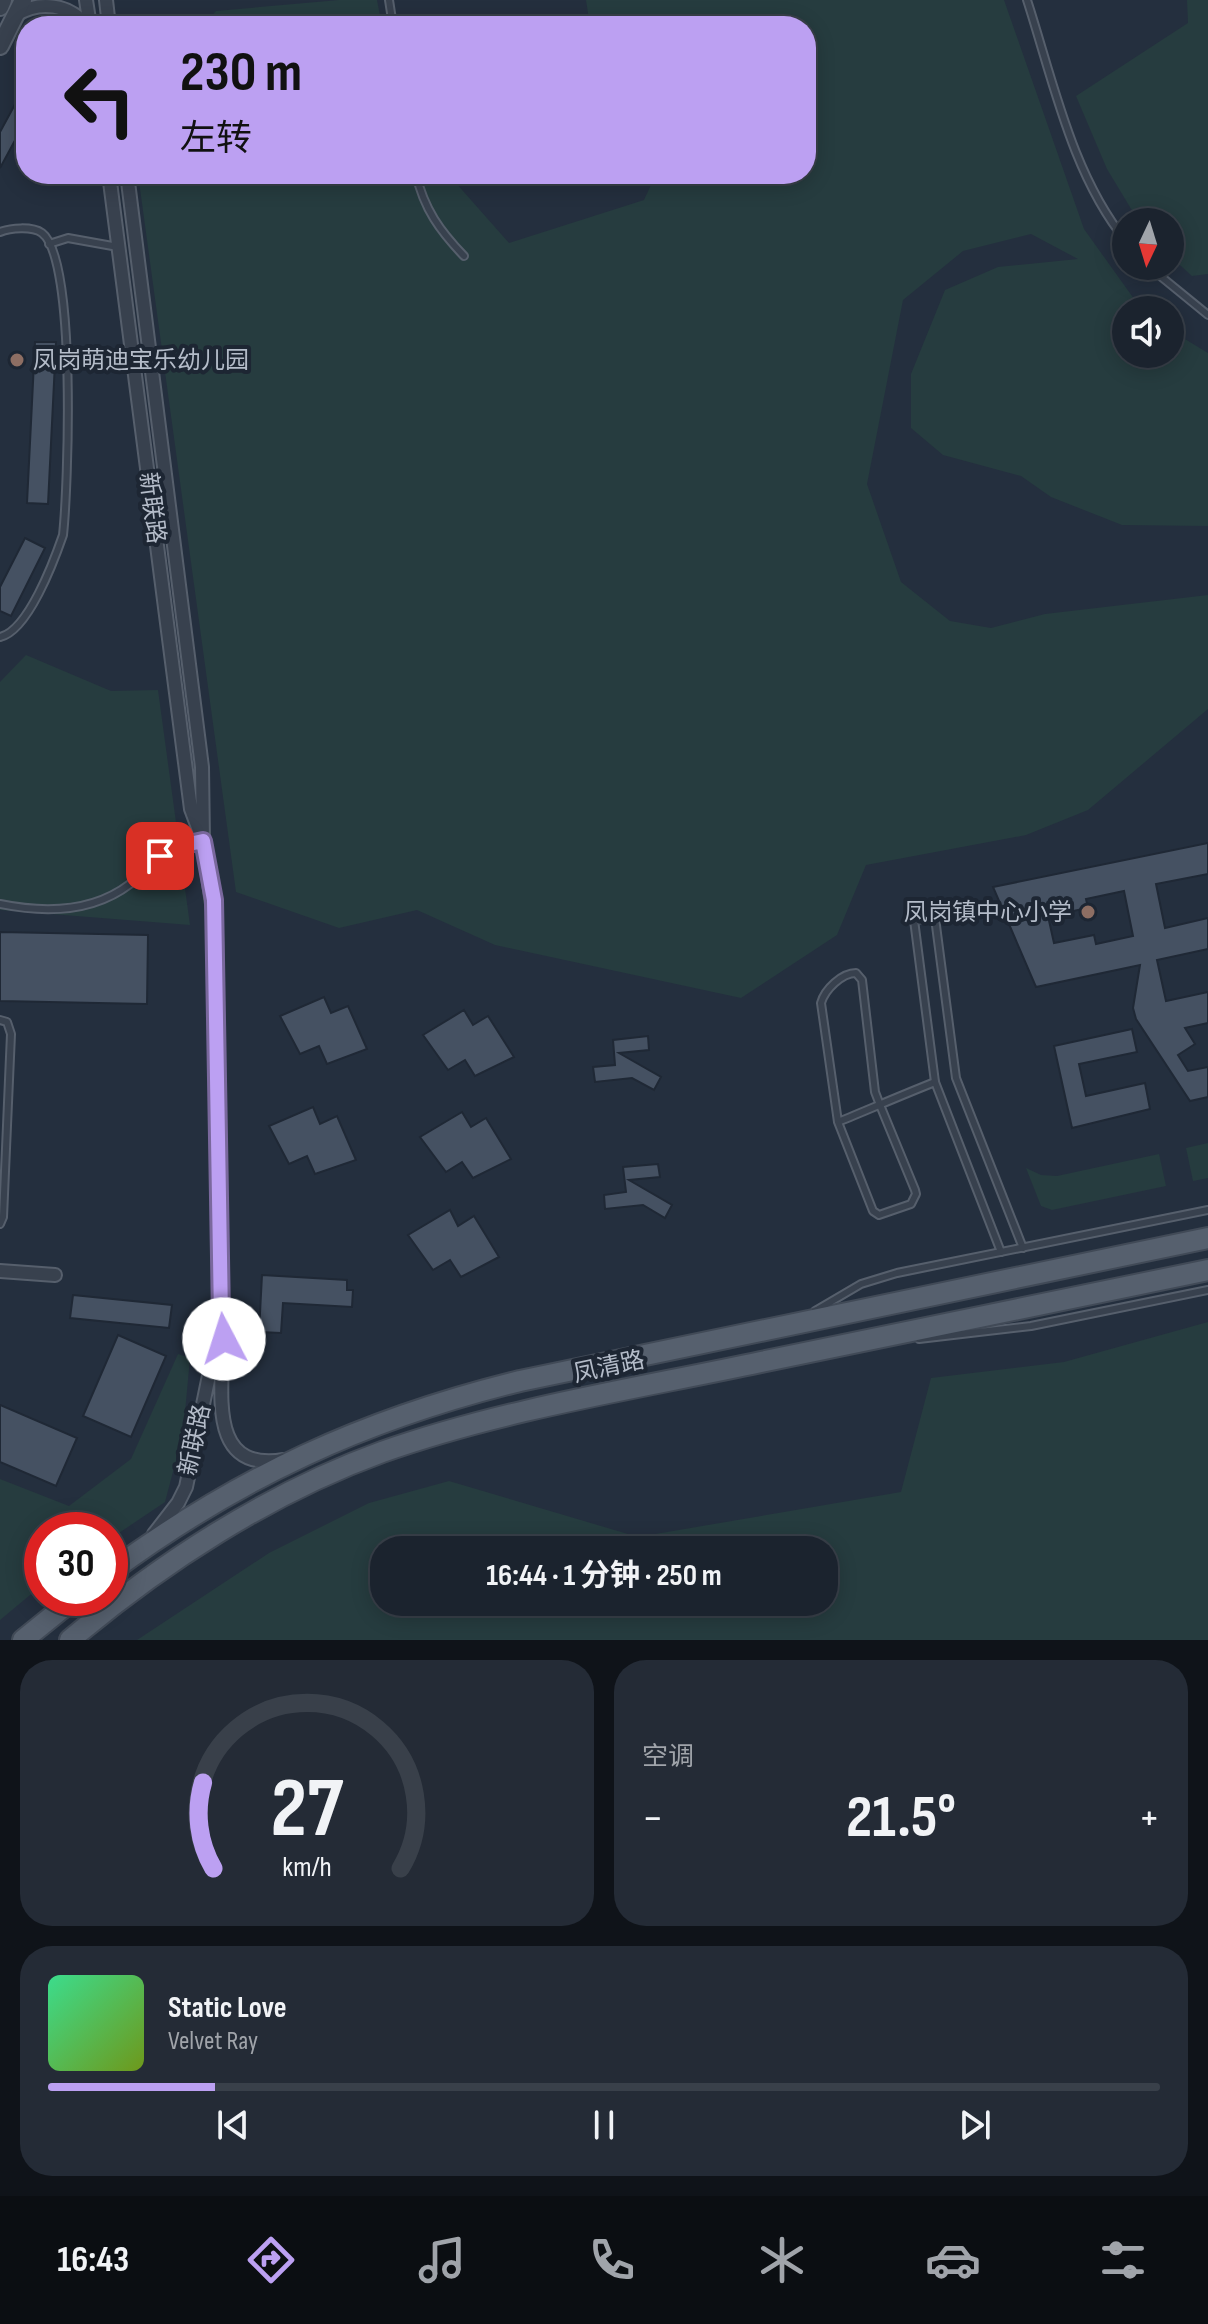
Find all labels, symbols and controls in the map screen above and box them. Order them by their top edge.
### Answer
text: 230 m [180,40,302,107]
icon: left [48,48,152,152]
text: 左转 [180,118,252,161]
north arrow [1112,208,1184,280]
map controls [1112,208,1184,368]
button: sound [1112,296,1184,368]
place label: 凤岗萌迪宝乐幼儿园 [33,346,249,375]
marker: 凤岗萌迪宝乐幼儿园 [8,351,26,369]
street label: 新联路 [133,471,171,545]
pin [126,822,194,890]
icon: arrive [138,834,182,878]
place label: 凤岗镇中心小学 [904,898,1072,927]
marker: 凤岗镇中心小学 [1079,903,1097,921]
position arrow [182,1297,266,1381]
street label: 凤清路 [571,1345,647,1389]
street label: 新联路 [173,1402,217,1478]
speed limit sign: 30 [24,1512,128,1616]
text: 16:44 · 1 分钟 · 250 m [486,1558,722,1594]
text: 空调 [642,1742,694,1773]
text: 27 [271,1760,344,1860]
text: 21.5° [846,1782,956,1854]
text: − [642,1792,664,1845]
text: + [1138,1792,1160,1845]
text: km/h [282,1850,332,1885]
text: Static Love [168,1990,287,2026]
text: Velvet Ray [168,2026,258,2057]
icon: previous [211,2103,255,2147]
icon: pause [582,2103,626,2147]
icon: next [953,2103,997,2147]
icon: directions [243,2232,299,2288]
icon: music [414,2232,470,2288]
icon: phone [584,2232,640,2288]
icon: climate [754,2232,810,2288]
icon: car [925,2232,981,2288]
icon: filters [1095,2232,1151,2288]
text: 16:43 [57,2239,129,2282]

